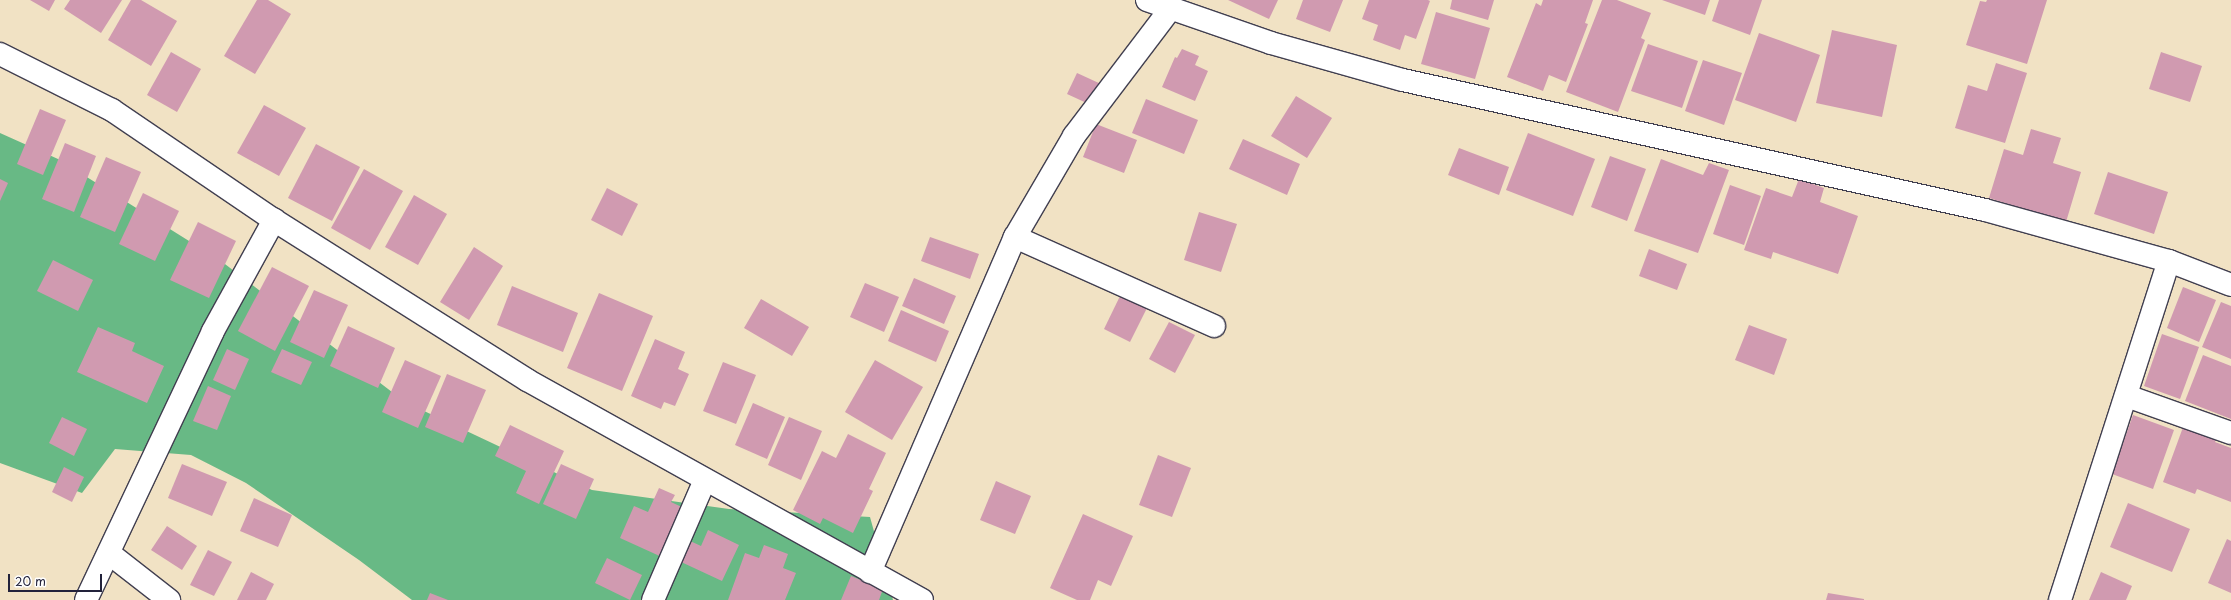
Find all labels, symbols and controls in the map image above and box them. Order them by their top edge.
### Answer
scale bar [10,566,104,592]
text: 20 m [15,572,46,590]

